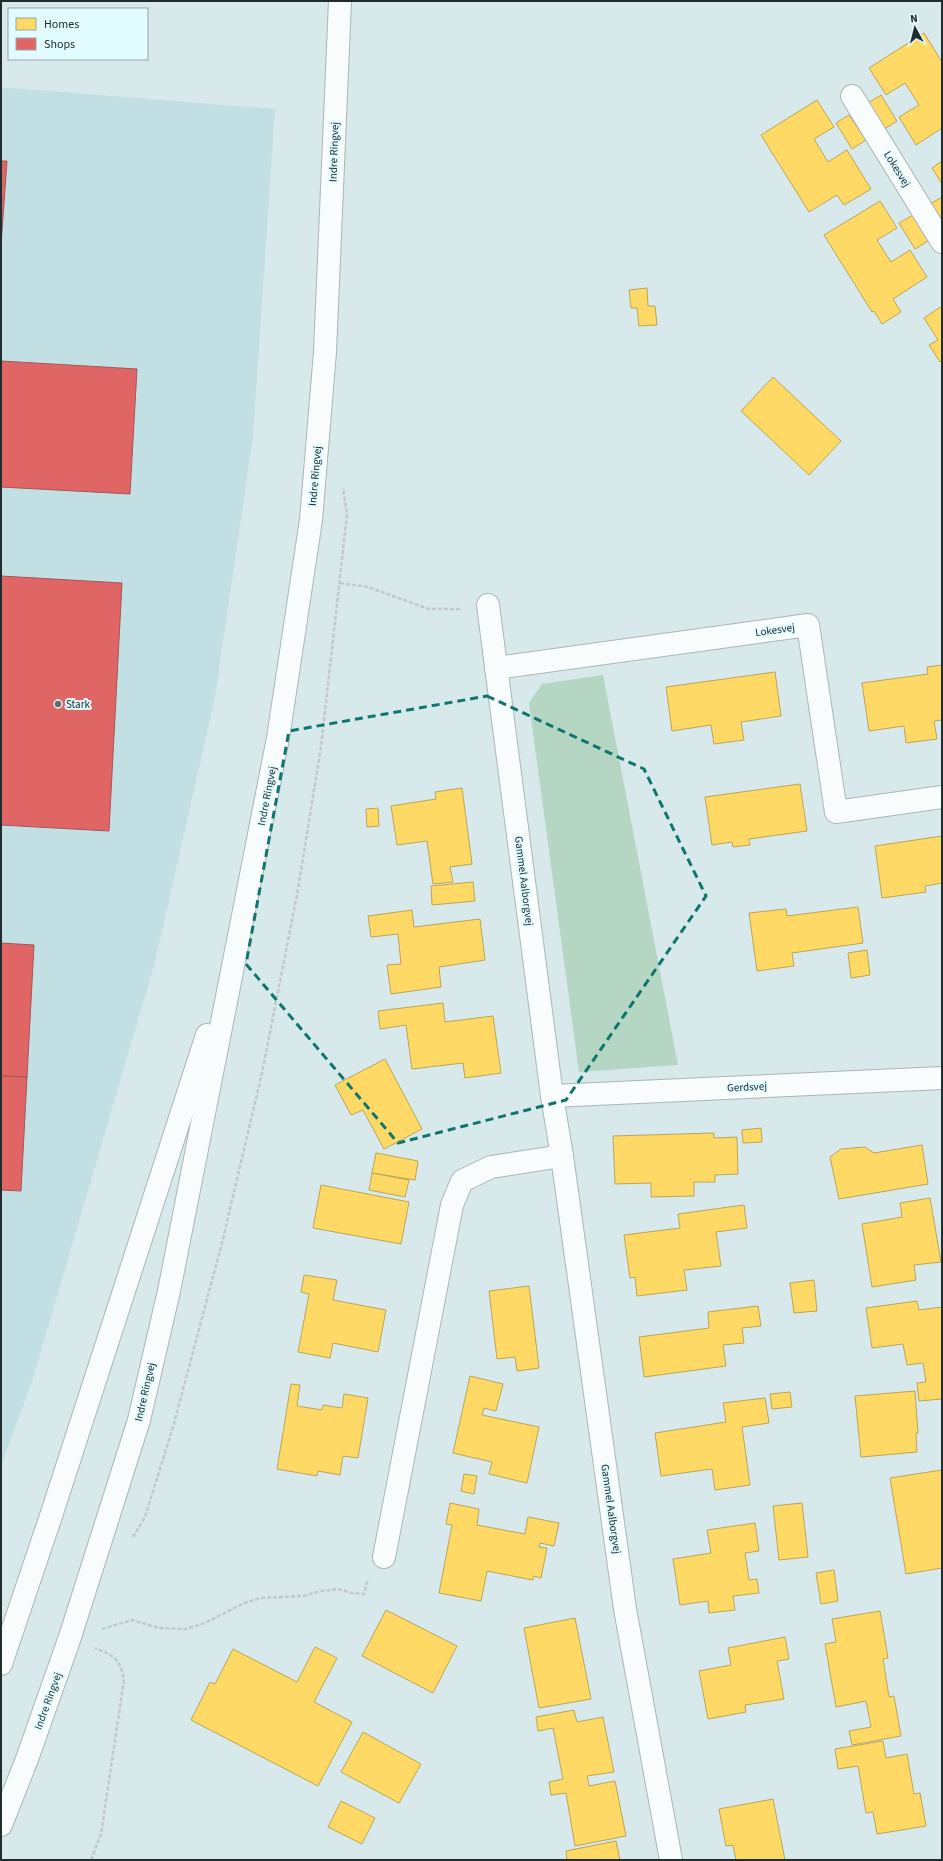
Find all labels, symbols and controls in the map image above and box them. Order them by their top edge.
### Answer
legend [8,8,148,60]
north arrow [895,8,935,48]
text: N [909,11,918,26]
text: Homes [44,16,79,33]
text: Shops [44,36,75,53]
street label: Indre Ringvej [325,122,343,182]
street label: Lokesvej [880,148,914,190]
street label: Indre Ringvej [305,445,325,507]
street label: Lokesvej [754,620,796,640]
place label: Stark [66,697,90,712]
marker: Stark [53,699,63,709]
street label: Indre Ringvej [254,765,280,827]
street label: Gammel Aalborgvej [511,835,537,927]
street label: Gerdsvej [727,1078,767,1096]
street label: Indre Ringvej [131,1361,159,1423]
street label: Gammel Aalborgvej [597,1463,625,1555]
street label: Indre Ringvej [31,1670,65,1732]

